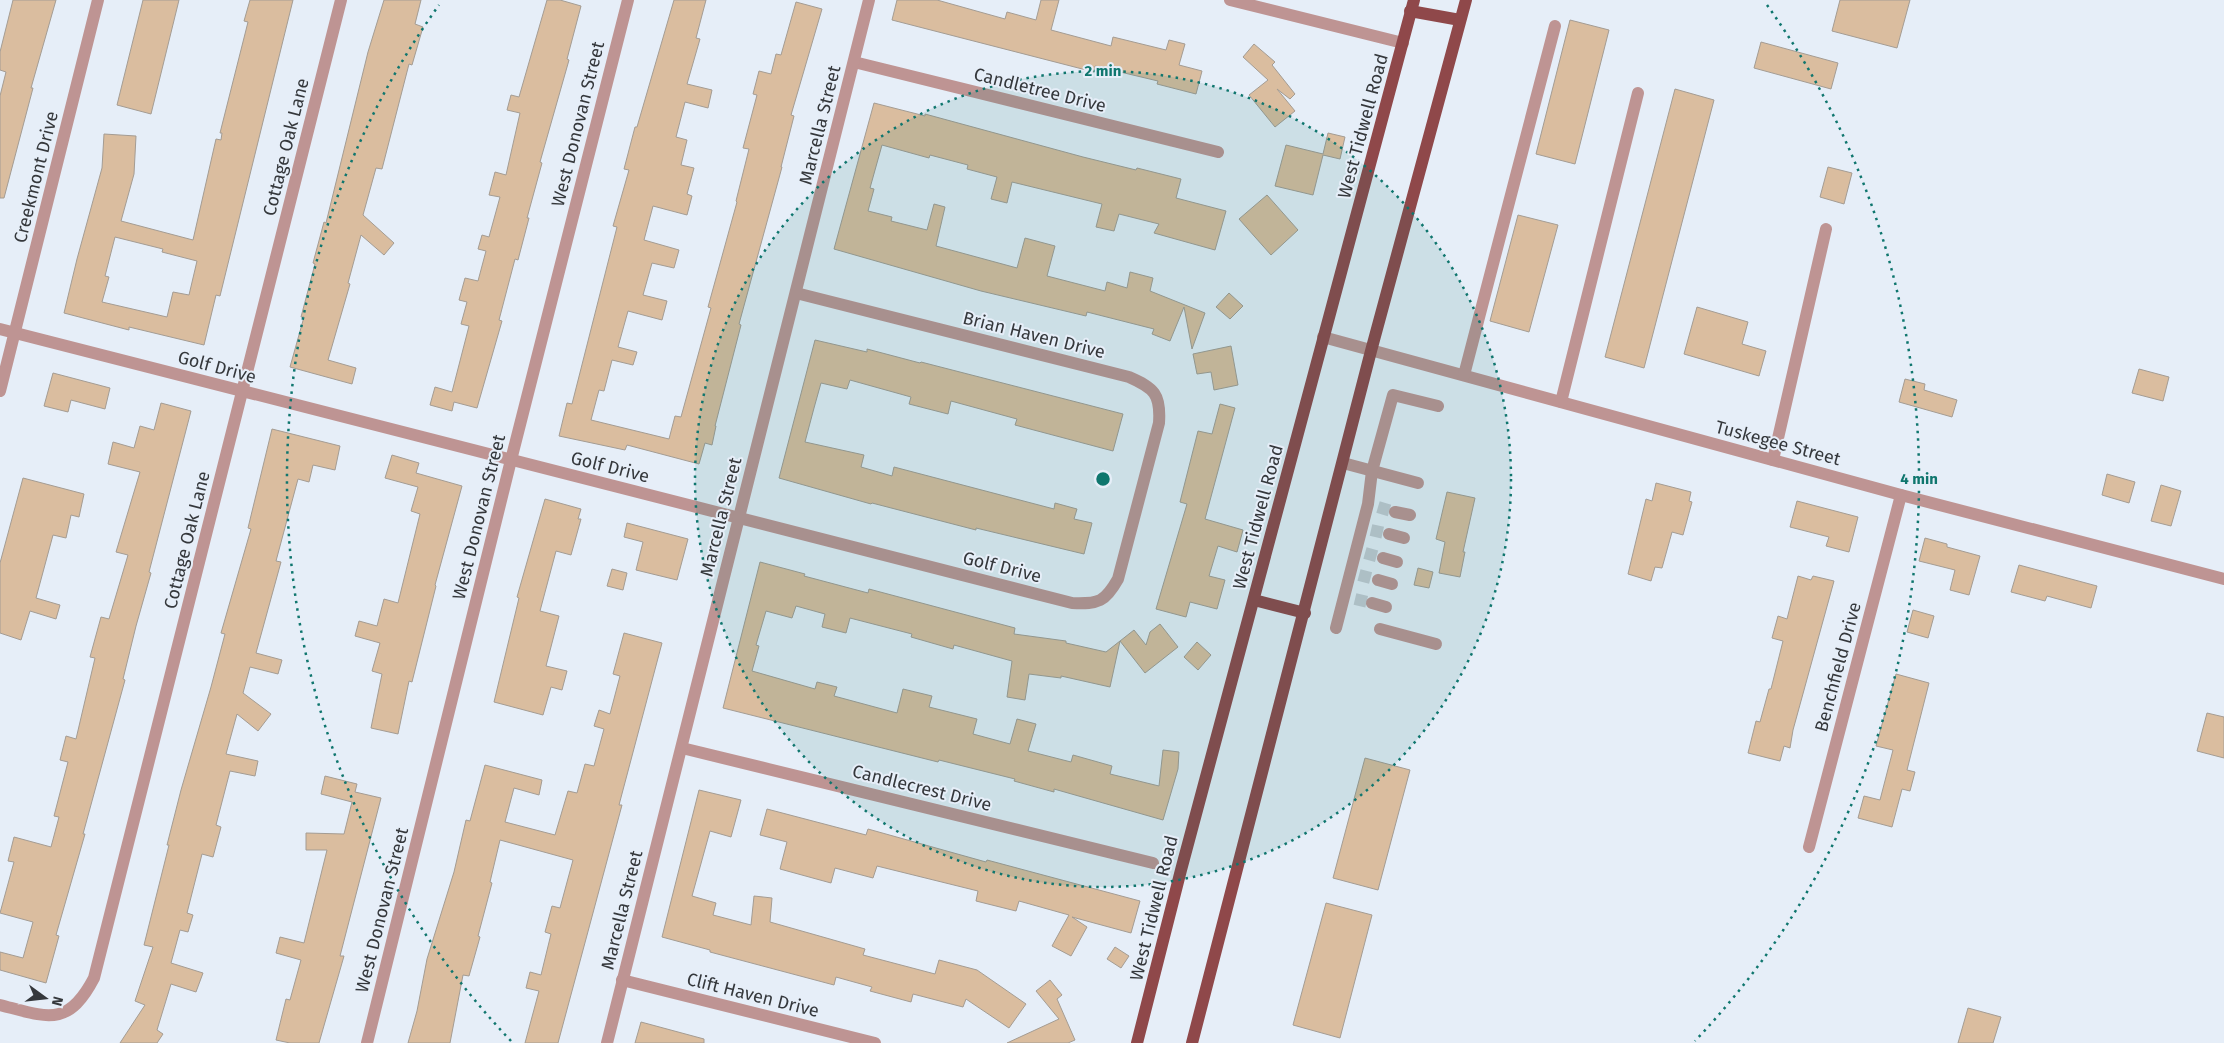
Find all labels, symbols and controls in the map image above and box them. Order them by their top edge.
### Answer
street label: West Donovan Street [547,38,609,209]
street label: West Tidwell Road [1333,51,1393,201]
text: 2 min [1085,62,1121,80]
street label: Marcella Street [795,63,846,187]
street label: Candletree Drive [972,63,1108,117]
street label: Cottage Oak Lane [258,76,314,218]
street label: Creekmont Drive [9,109,63,245]
street label: Brian Haven Drive [961,307,1107,363]
street label: Golf Drive [175,346,259,388]
street label: Tuskegee Street [1713,416,1843,470]
street label: West Donovan Street [448,431,510,602]
street label: West Tidwell Road [1228,442,1288,592]
street label: Golf Drive [568,447,652,487]
street label: Marcella Street [696,455,747,579]
street label: Cottage Oak Lane [159,469,215,611]
centre of rings [1094,470,1112,488]
text: 4 min [1900,470,1938,488]
street label: Golf Drive [960,547,1044,587]
street label: Benchfield Drive [1810,600,1866,734]
street label: Candlecrest Drive [850,760,994,816]
street label: West Donovan Street [351,824,413,995]
street label: West Tidwell Road [1125,833,1183,983]
street label: Marcella Street [597,848,648,972]
street label: Clift Haven Drive [685,968,821,1022]
north arrow [20,973,70,1023]
text: N [48,995,66,1008]

